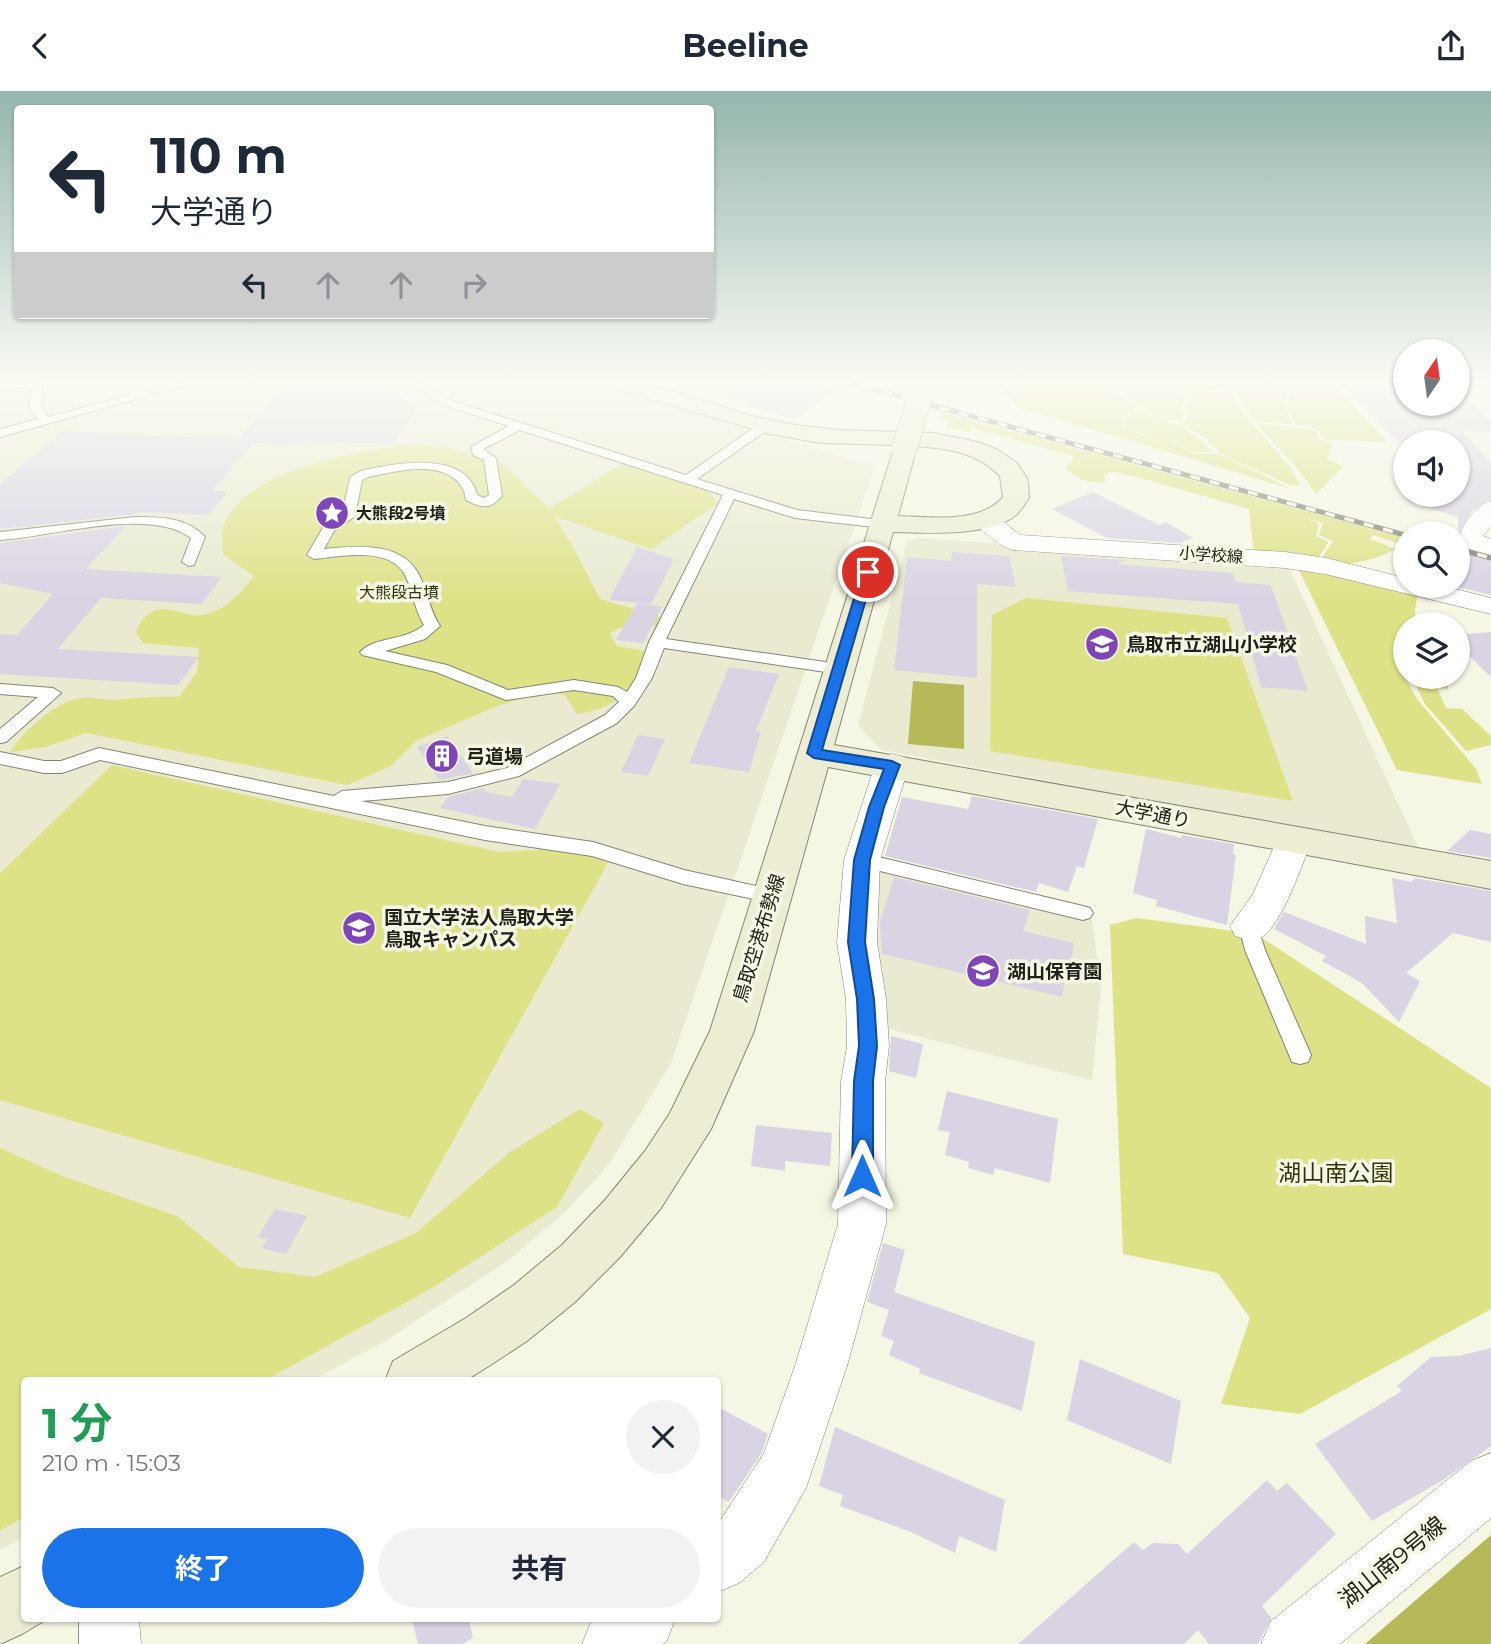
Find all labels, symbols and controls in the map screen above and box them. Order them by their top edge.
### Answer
text: Beeline [682,26,809,65]
icon: back [21,27,59,65]
icon: share [1432,27,1470,65]
text: 110 m [150,126,287,185]
icon: left [35,133,126,224]
text: 大学通り [150,192,278,231]
icon: left [236,266,274,304]
icon: ahead [309,266,347,304]
icon: ahead [382,266,420,304]
icon: right [455,266,493,304]
north arrow [1393,339,1470,417]
map controls [1393,339,1470,689]
button: sound [1393,430,1470,507]
place icon: 大熊段2号墳 [313,494,351,532]
place label: 大熊段2号墳 [356,504,445,523]
button: search [1393,521,1470,598]
pin [838,542,898,602]
street label: 小学校線 [1178,543,1244,567]
icon: arrive [849,553,887,591]
park label: 大熊段古墳 [359,583,439,602]
button: layers [1393,612,1470,689]
school or university icon: 鳥取市立湖山小学校 [1083,625,1121,663]
place label: 鳥取市立湖山小学校 [1126,633,1297,656]
building icon: 弓道場 [423,737,461,775]
place label: 弓道場 [466,745,523,768]
street label: 大学通り [1113,795,1193,833]
street label: 鳥取空港布勢線 [729,871,789,1005]
place label: 国立大学法人鳥取大学 鳥取キャンパス [384,906,574,951]
school or university icon: 国立大学法人鳥取大学 鳥取キャンパス [340,909,378,947]
school or university icon: 湖山保育園 [964,952,1002,990]
place label: 湖山保育園 [1007,960,1102,983]
position arrow [825,1139,899,1213]
park label: 湖山南公園 [1279,1159,1394,1187]
text: 1 分 [42,1397,112,1449]
button: close [626,1400,700,1474]
text: 210 m · 15:03 [42,1449,181,1477]
street label: 湖山南9号線 [1333,1511,1451,1613]
button: 終了 [42,1528,364,1608]
button: 共有 [378,1528,700,1608]

